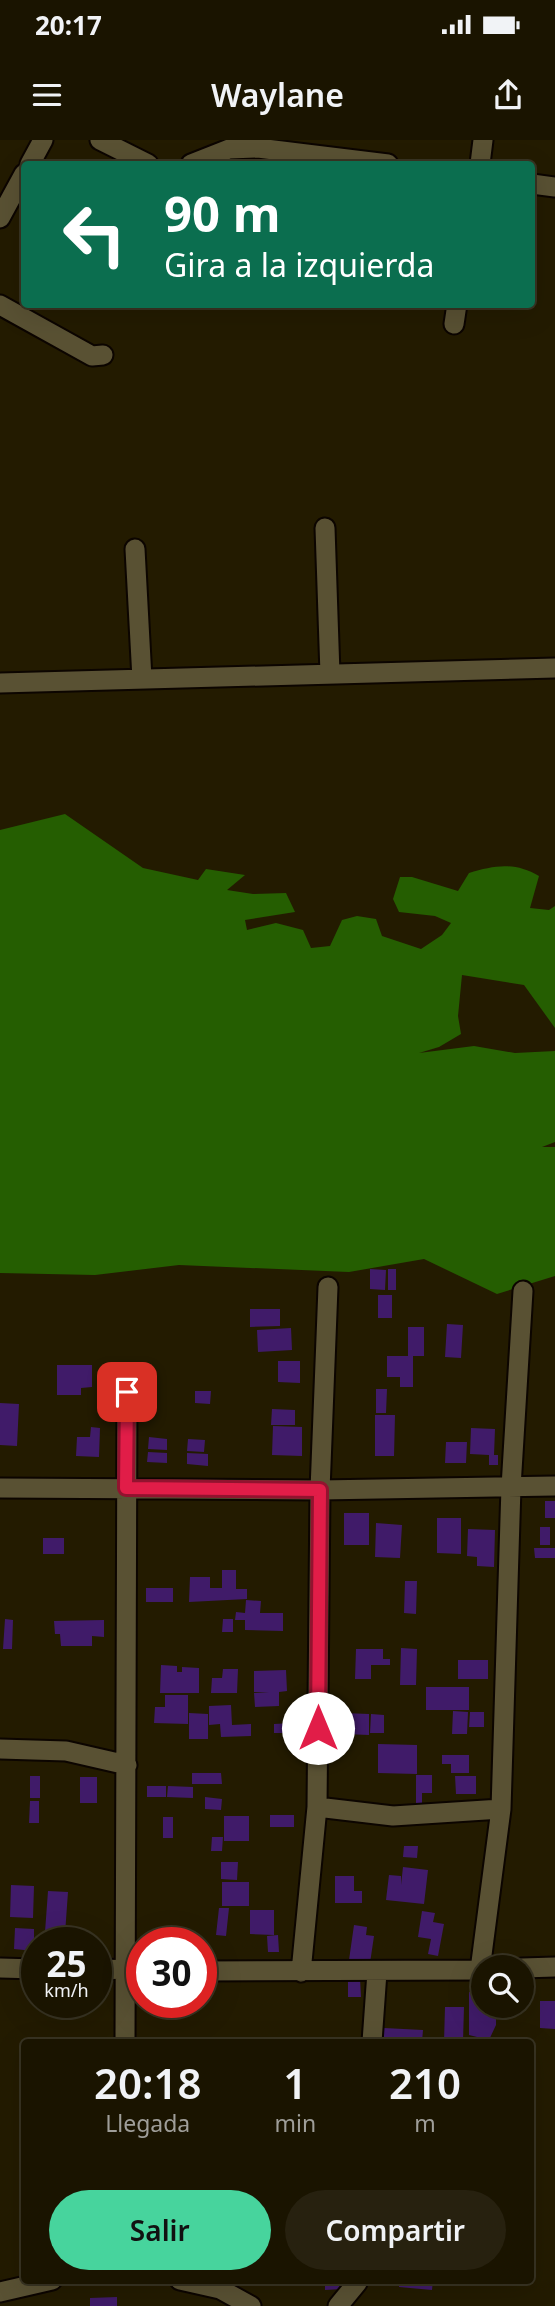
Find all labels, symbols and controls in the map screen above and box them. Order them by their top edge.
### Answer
text: 20:17 [35,7,102,43]
text: Waylane [211,73,344,116]
icon: menu [28,76,66,114]
icon: share [489,76,527,114]
text: 90 m [164,180,281,246]
icon: left [49,189,140,280]
text: Gira a la izquierda [164,243,434,286]
pin [97,1362,157,1422]
icon: arrive [108,1373,146,1411]
position arrow [281,1691,355,1765]
speed limit sign: 30 [126,1927,217,2018]
text: 25 [46,1940,87,1987]
map controls [471,1955,534,2018]
button: search [471,1955,534,2018]
text: km/h [44,1978,89,2002]
text: 20:18 [94,2054,202,2111]
text: 1 [283,2054,307,2111]
text: 210 [389,2054,461,2111]
text: Llegada [105,2107,190,2139]
text: min [274,2107,316,2139]
text: m [414,2107,436,2139]
button: Salir [49,2190,271,2270]
button: Compartir [285,2190,506,2270]

